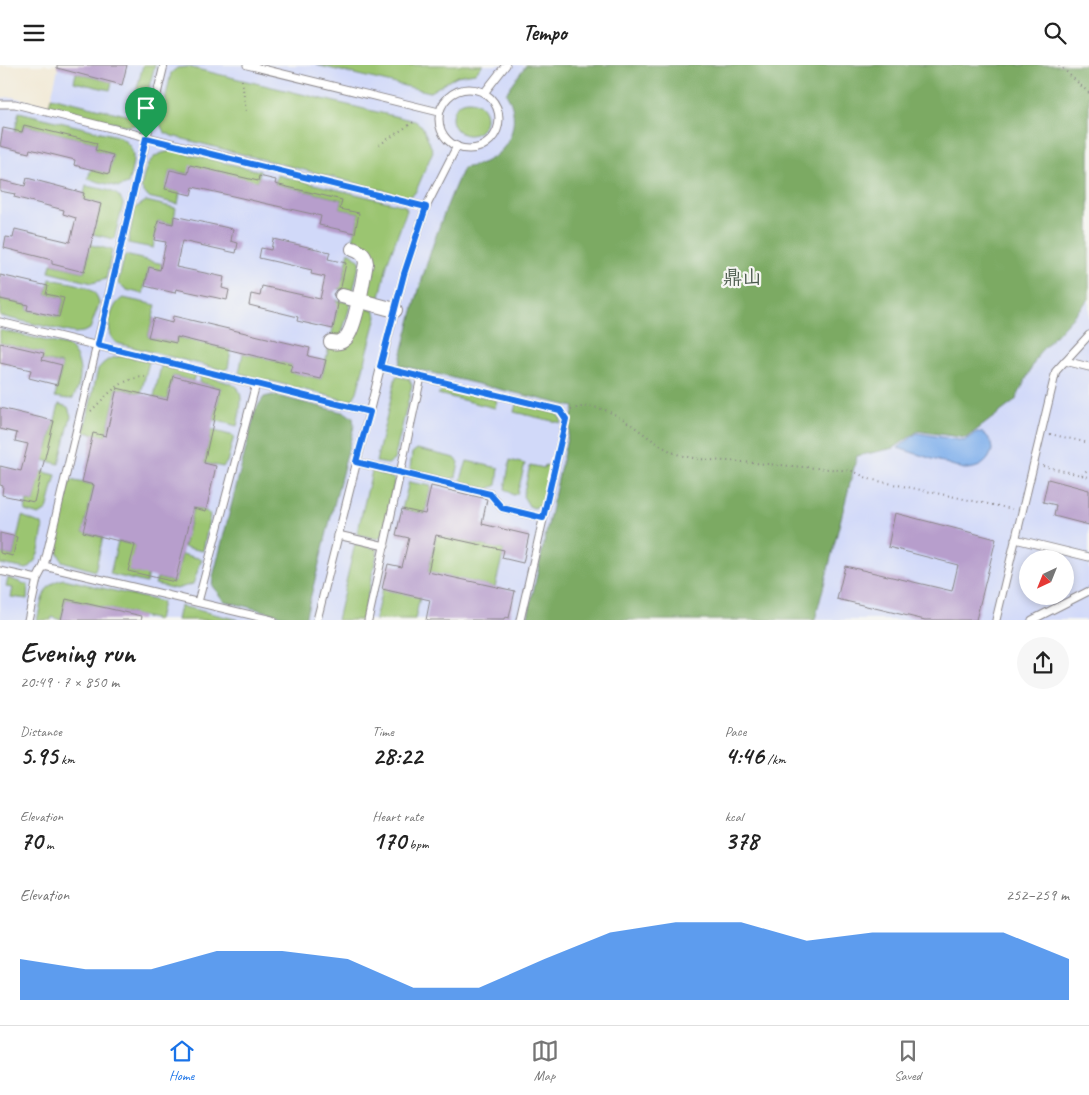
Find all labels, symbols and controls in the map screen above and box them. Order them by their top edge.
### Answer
icon: menu [20,19,48,47]
text: Tempo [522,19,567,47]
icon: search [1041,19,1069,47]
pin [125,87,167,138]
icon: arrive [132,94,160,122]
park label: 鼎山 [722,265,762,290]
north arrow [1019,550,1074,605]
map controls [1019,550,1074,605]
text: Evening run [20,635,135,670]
button: share [1017,637,1069,689]
text: 20:49 · 7 × 850 m [20,672,119,692]
text: Distance [20,723,62,740]
text: Time [372,723,394,740]
text: Pace [725,723,746,740]
text: 5.95 [20,740,58,772]
text: 28:22 [372,740,422,772]
text: 4:46 [725,740,764,772]
text: km [58,751,75,768]
text: /km [764,751,786,768]
text: Elevation [20,808,63,825]
text: Heart rate [372,808,423,825]
text: kcal [725,808,743,825]
text: 70 [20,825,42,857]
text: 170 [372,825,406,857]
text: 378 [725,825,758,857]
text: m [42,836,54,853]
text: bpm [406,836,429,853]
text: Elevation [20,885,69,905]
text: 252–259 m [1006,885,1069,905]
tab: Home [168,1037,196,1084]
tab: Map [531,1037,559,1084]
tab: Saved [894,1037,922,1084]

